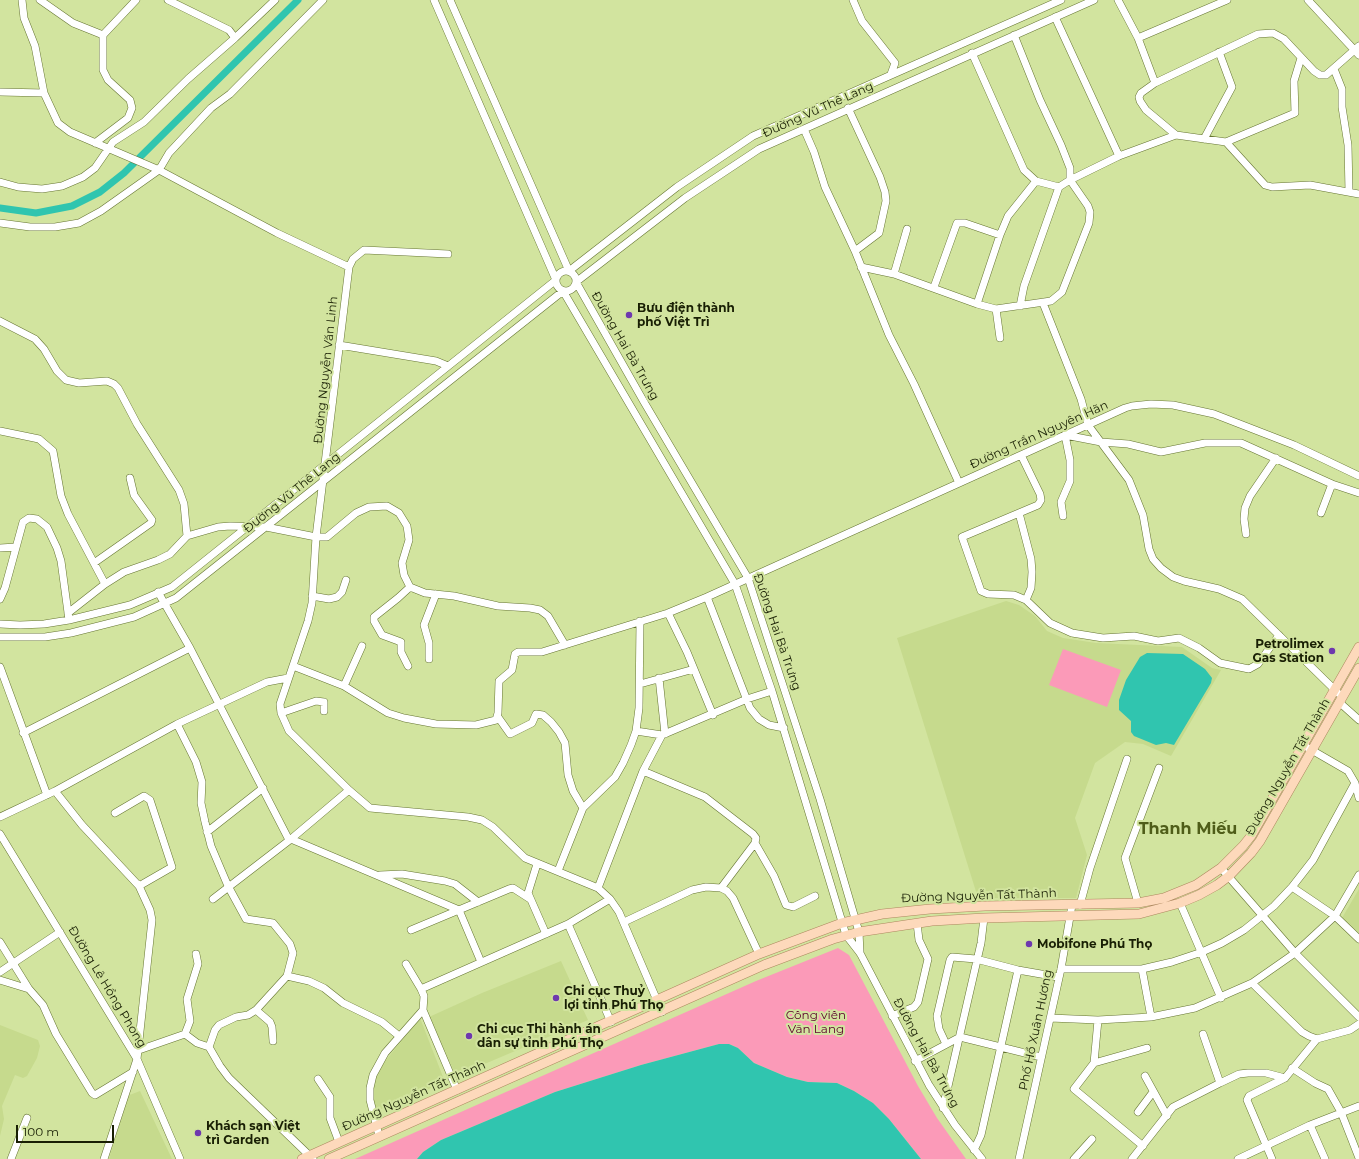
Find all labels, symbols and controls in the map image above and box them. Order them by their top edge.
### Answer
street label: Đường Vũ Thê Lang [760,79,876,141]
street label: Đường Hai Bà Trưng [588,289,662,403]
street label: Đường Nguyễn Văn Linh [311,296,341,444]
place label: Bưu điện thành phố Việt Trì [637,301,735,329]
marker: Bưu điện thành phố Việt Trì [624,310,634,320]
street label: Đường Trần Nguyên Hãn [968,398,1110,472]
street label: Đường Vũ Thê Lang [241,450,343,536]
street label: Đường Hai Bà Trưng [750,571,804,693]
place label: Petrolimex Gas Station [1253,637,1324,665]
marker: Petrolimex Gas Station [1327,646,1337,656]
street label: Đường Nguyễn Tất Thành [1243,696,1333,838]
district label: Thanh Miếu [1139,819,1237,839]
street label: Đường Nguyễn Tất Thành [901,886,1057,906]
street label: Đường Lê Hồng Phong [65,923,149,1051]
place label: Mobifone Phú Thọ [1037,937,1152,951]
marker: Mobifone Phú Thọ [1024,939,1034,949]
street label: Phố Hồ Xuân Hương [1016,968,1056,1092]
place label: Chi cục Thuỷ lợi tỉnh Phú Thọ [564,984,664,1012]
marker: Chi cục Thuỷ lợi tỉnh Phú Thọ [551,993,561,1003]
street label: Đường Hai Bà Trưng [890,996,962,1110]
park label: Công viên Văn Lang [786,1008,846,1036]
place label: Chi cục Thi hành án dân sự tỉnh Phú Thọ [477,1022,604,1050]
marker: Chi cục Thi hành án dân sự tỉnh Phú Thọ [464,1031,474,1041]
street label: Đường Nguyễn Tất Thành [340,1058,488,1134]
scale bar [18,1117,116,1143]
place label: Khách sạn Việt trì Garden [206,1119,300,1147]
text: 100 m [23,1124,59,1139]
marker: Khách sạn Việt trì Garden [193,1128,203,1138]

